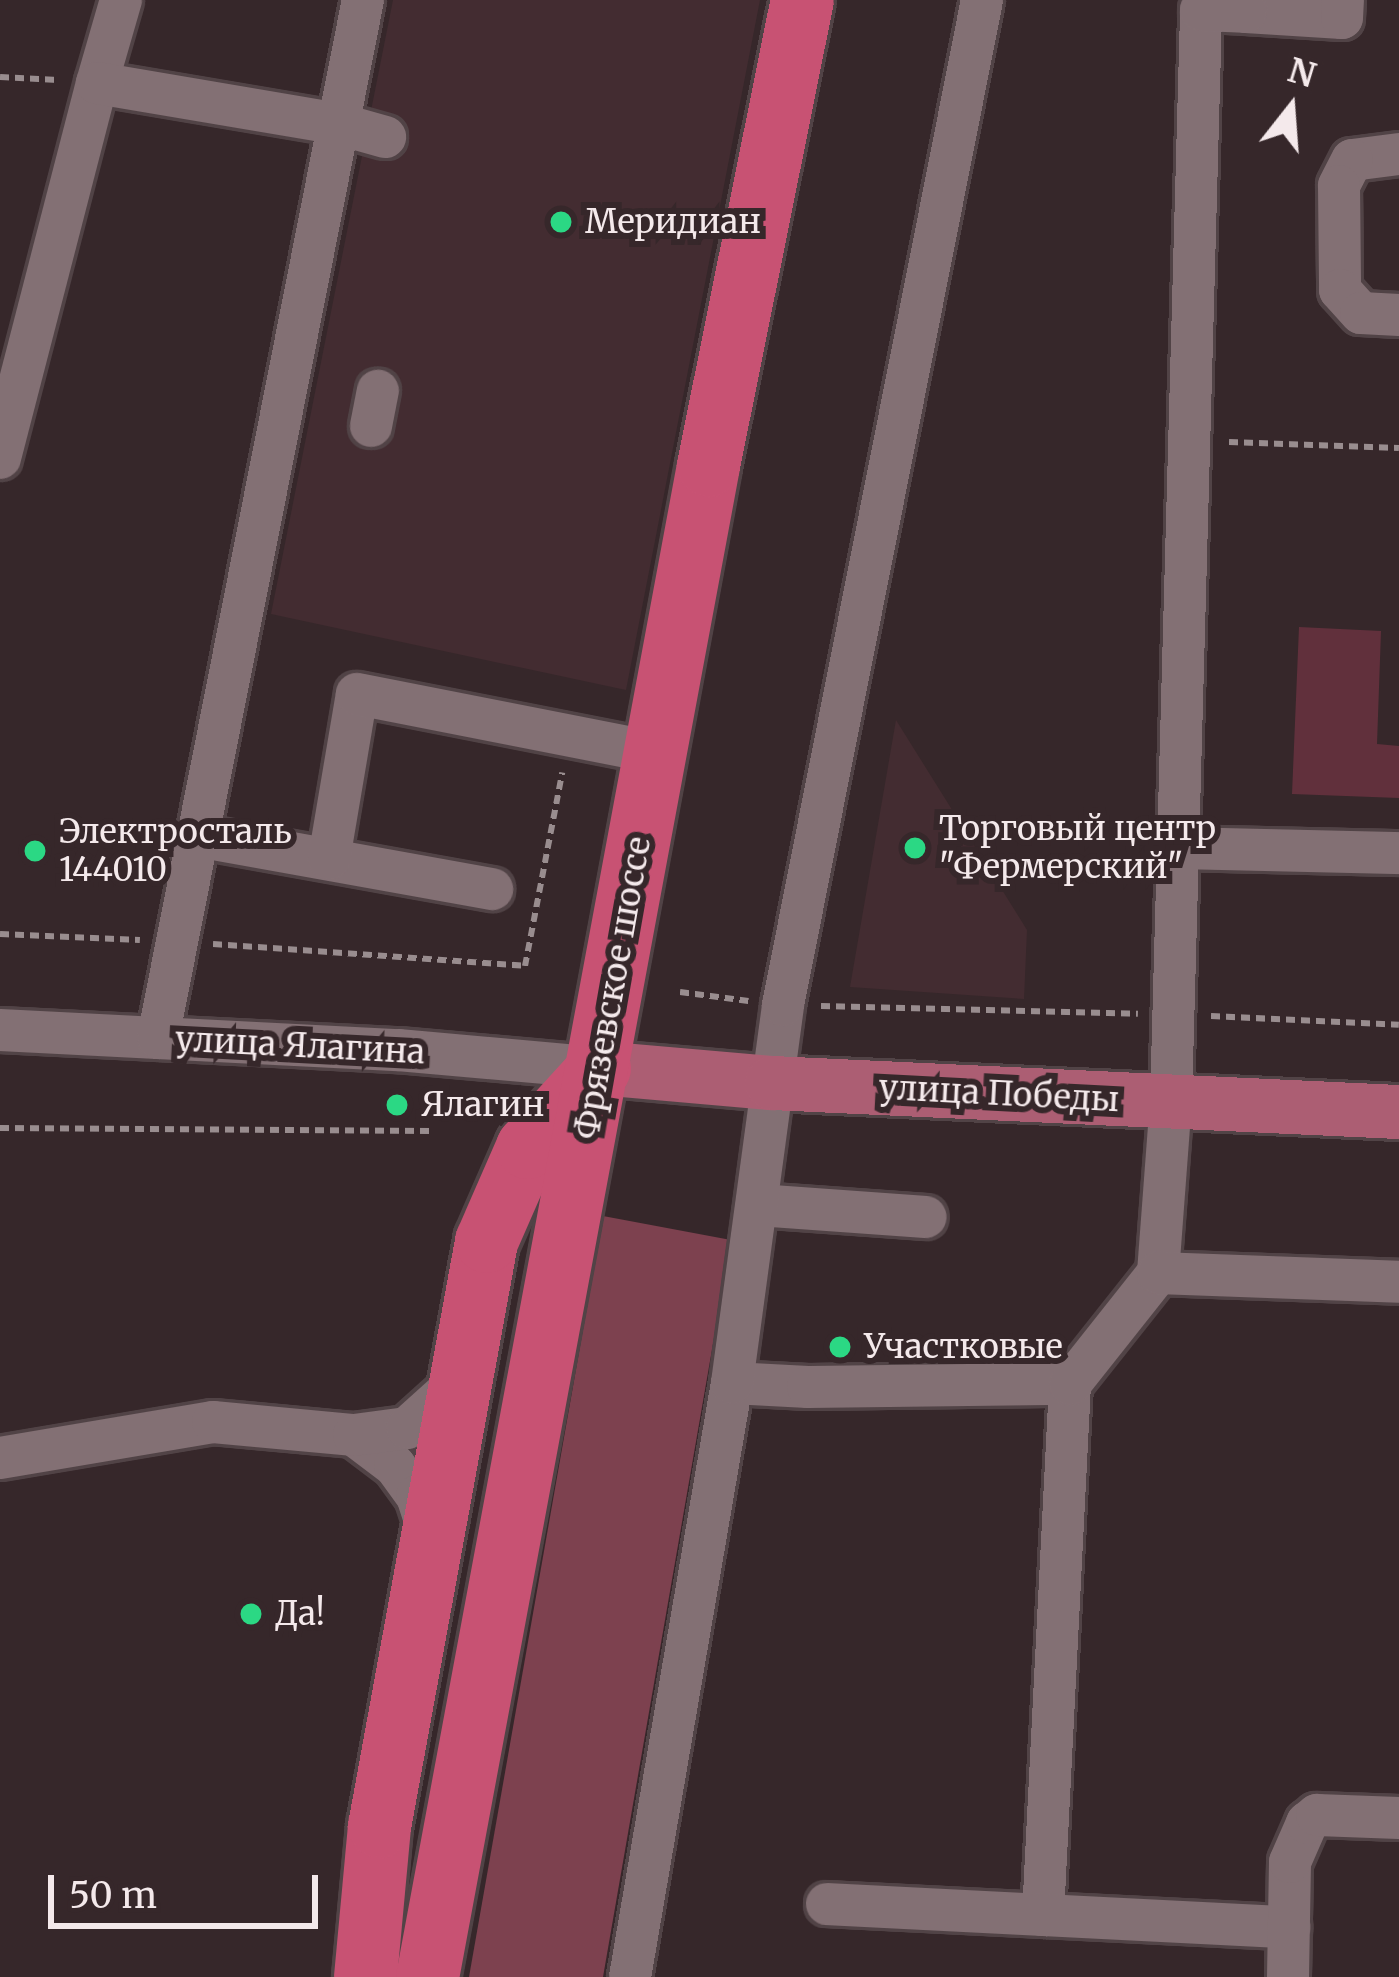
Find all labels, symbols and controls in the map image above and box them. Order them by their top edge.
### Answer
north arrow [1231,48,1351,168]
text: N [1283,50,1320,97]
place label: Меридиан [585,202,761,242]
marker: Меридиан [548,209,574,235]
place label: Торговый центр "Фермерский" [939,809,1216,887]
place label: Электросталь 144010 [59,812,292,890]
street label: Фрязевское шоссе [567,834,659,1142]
marker: Торговый центр "Фермерский" [902,835,928,861]
marker: Электросталь 144010 [22,838,48,864]
street label: улица Ялагина [174,1020,426,1072]
street label: улица Победы [878,1068,1120,1120]
place label: Ялагин [421,1085,544,1125]
marker: Ялагин [384,1092,410,1118]
place label: Участковые [864,1327,1063,1367]
marker: Участковые [827,1334,853,1360]
place label: Да! [275,1594,325,1634]
marker: Да! [238,1601,264,1627]
scale bar [54,1851,324,1925]
text: 50 m [69,1873,157,1918]

